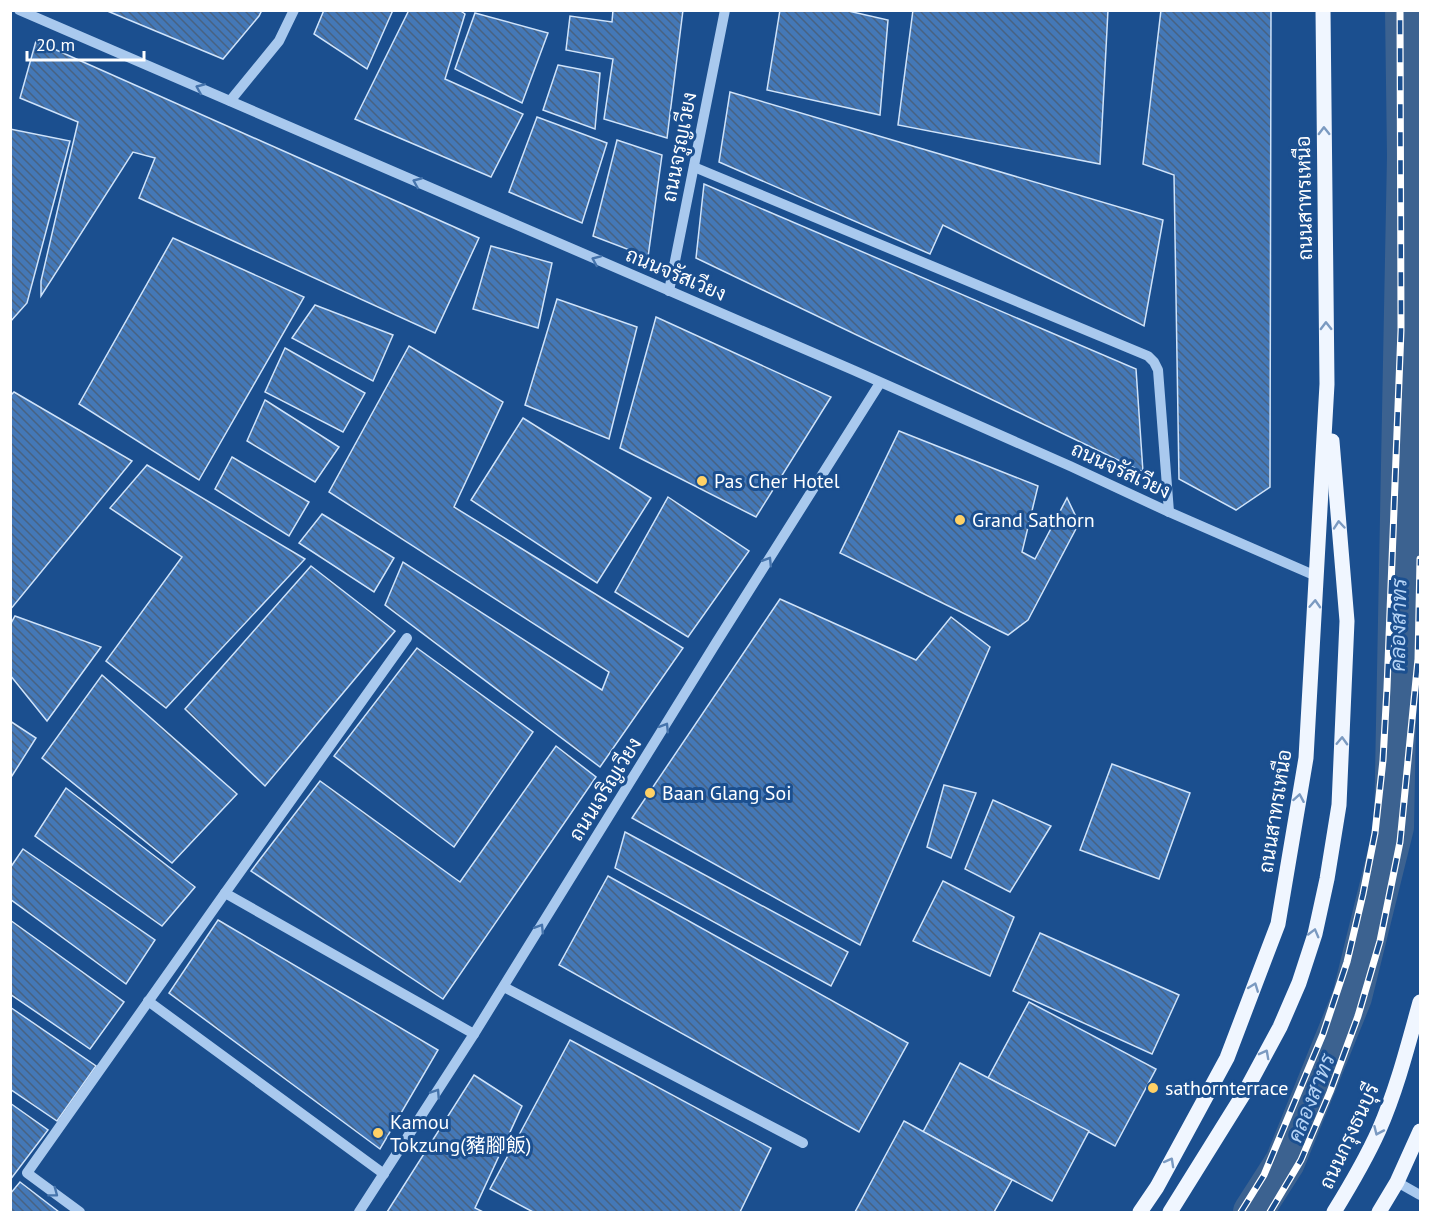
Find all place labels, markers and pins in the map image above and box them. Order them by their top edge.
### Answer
place label: Pas Cher Hotel [714,468,840,494]
marker: Pas Cher Hotel [695,474,709,488]
place label: Grand Sathorn [972,507,1095,533]
marker: Grand Sathorn [953,513,967,527]
place label: Baan Glang Soi [662,780,792,806]
marker: Baan Glang Soi [643,786,657,800]
place label: sathornterrace [1165,1075,1288,1101]
marker: sathornterrace [1146,1081,1160,1095]
place label: Kamou Tokzung(豬腳飯) [390,1109,531,1158]
marker: Kamou Tokzung(豬腳飯) [371,1126,385,1140]

